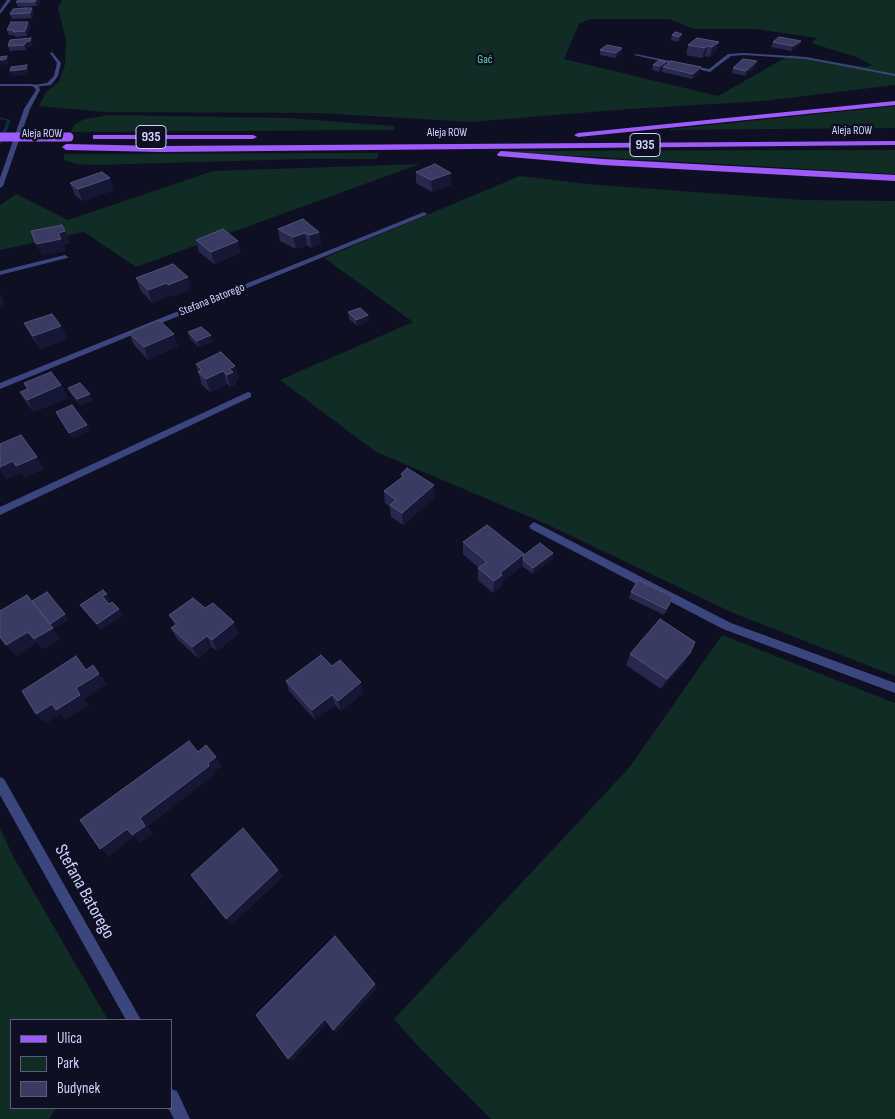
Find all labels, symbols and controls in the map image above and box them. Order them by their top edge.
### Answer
park label: Gać [477,53,493,67]
street label: Aleja ROW [832,124,872,138]
road number: 935 [136,125,166,148]
street label: Aleja ROW [427,126,467,140]
street label: Aleja ROW [22,127,62,141]
road number: 935 [630,134,660,156]
street label: Stefana Batorego [177,280,247,320]
street label: Stefana Batorego [49,841,119,943]
legend [10,1019,172,1109]
text: Ulica [57,1029,82,1048]
text: Park [57,1054,79,1073]
text: Budynek [57,1079,100,1098]

